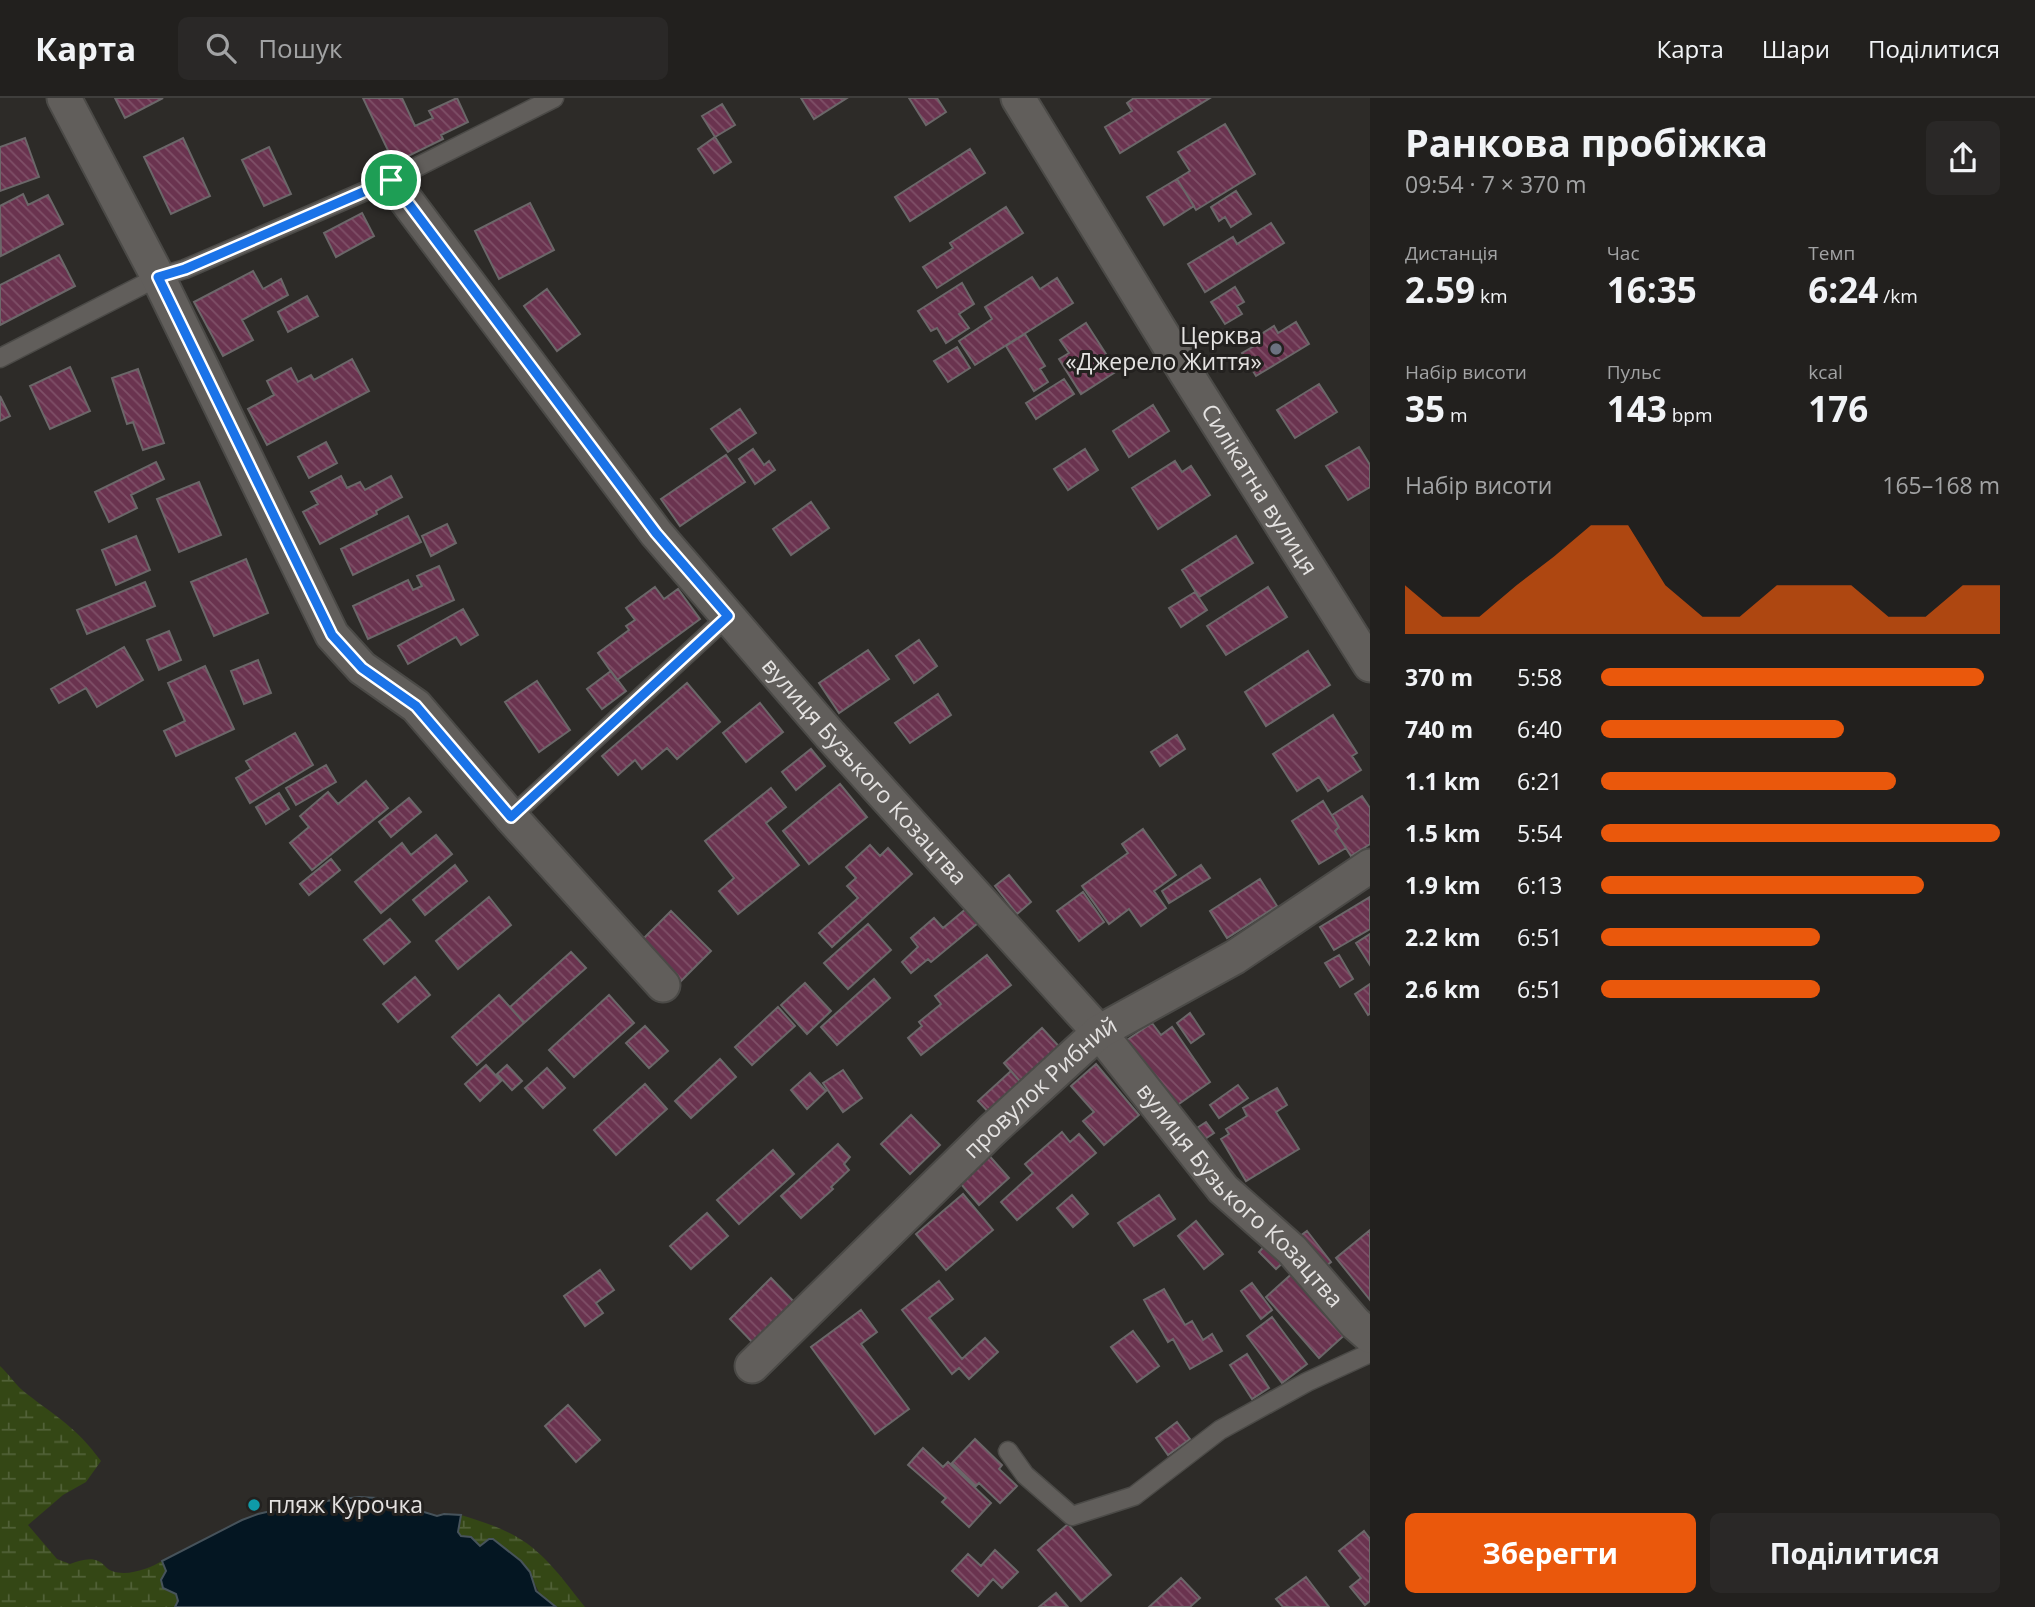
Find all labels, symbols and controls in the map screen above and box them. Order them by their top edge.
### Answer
search box [178,17,668,80]
text: Карта [35,26,136,71]
icon: search [202,29,240,67]
text: Пошук [258,30,342,66]
text: Карта [1657,32,1724,65]
text: Шари [1762,32,1830,65]
text: Поділитися [1868,32,2000,65]
text: Ранкова пробіжка [1405,116,1768,168]
button: share [1926,121,2000,195]
pin [361,150,421,210]
icon: arrive [372,161,410,199]
text: 09:54 · 7 × 370 m [1405,168,1587,200]
text: Дистанція [1405,240,1498,266]
text: Час [1607,240,1640,266]
text: Темп [1808,240,1855,266]
text: 2.59 [1405,266,1475,313]
text: 16:35 [1607,266,1697,313]
text: 6:24 [1808,266,1878,313]
text: km [1475,283,1508,309]
text: /km [1878,283,1918,309]
place label: Церква «Джерело Життя» [1065,319,1262,377]
marker: Церква «Джерело Життя» [1268,341,1284,357]
text: Набір висоти [1405,359,1527,385]
text: Пульс [1607,359,1661,385]
text: kcal [1808,359,1843,385]
text: 35 [1405,385,1445,432]
text: 143 [1607,385,1667,432]
text: 176 [1808,385,1868,432]
street label: Силікатна вулиця [1194,397,1326,581]
text: m [1445,402,1468,428]
text: bpm [1667,402,1712,428]
text: Набір висоти [1405,469,1552,501]
text: 165–168 m [1882,469,2000,501]
street label: вулиця Бузького Козацтва [755,650,975,891]
text: 370 m [1405,661,1473,693]
text: 5:58 [1517,661,1563,693]
text: 740 m [1405,713,1473,745]
text: 6:40 [1517,713,1563,745]
text: 1.1 km [1405,765,1481,797]
text: 6:21 [1517,765,1563,797]
text: 1.5 km [1405,817,1481,849]
text: 5:54 [1517,817,1563,849]
text: 1.9 km [1405,869,1481,901]
text: 6:13 [1517,869,1563,901]
text: 2.2 km [1405,921,1481,953]
text: 6:51 [1517,921,1563,953]
text: 2.6 km [1405,973,1481,1005]
text: 6:51 [1517,973,1563,1005]
street label: провулок Рибний [955,1008,1122,1165]
street label: вулиця Бузького Козацтва [1130,1076,1351,1314]
place label: пляж Курочка [268,1488,423,1520]
marker: пляж Курочка [246,1497,262,1513]
button: Зберегти [1405,1513,1696,1593]
button: Поділитися [1710,1513,2000,1593]

